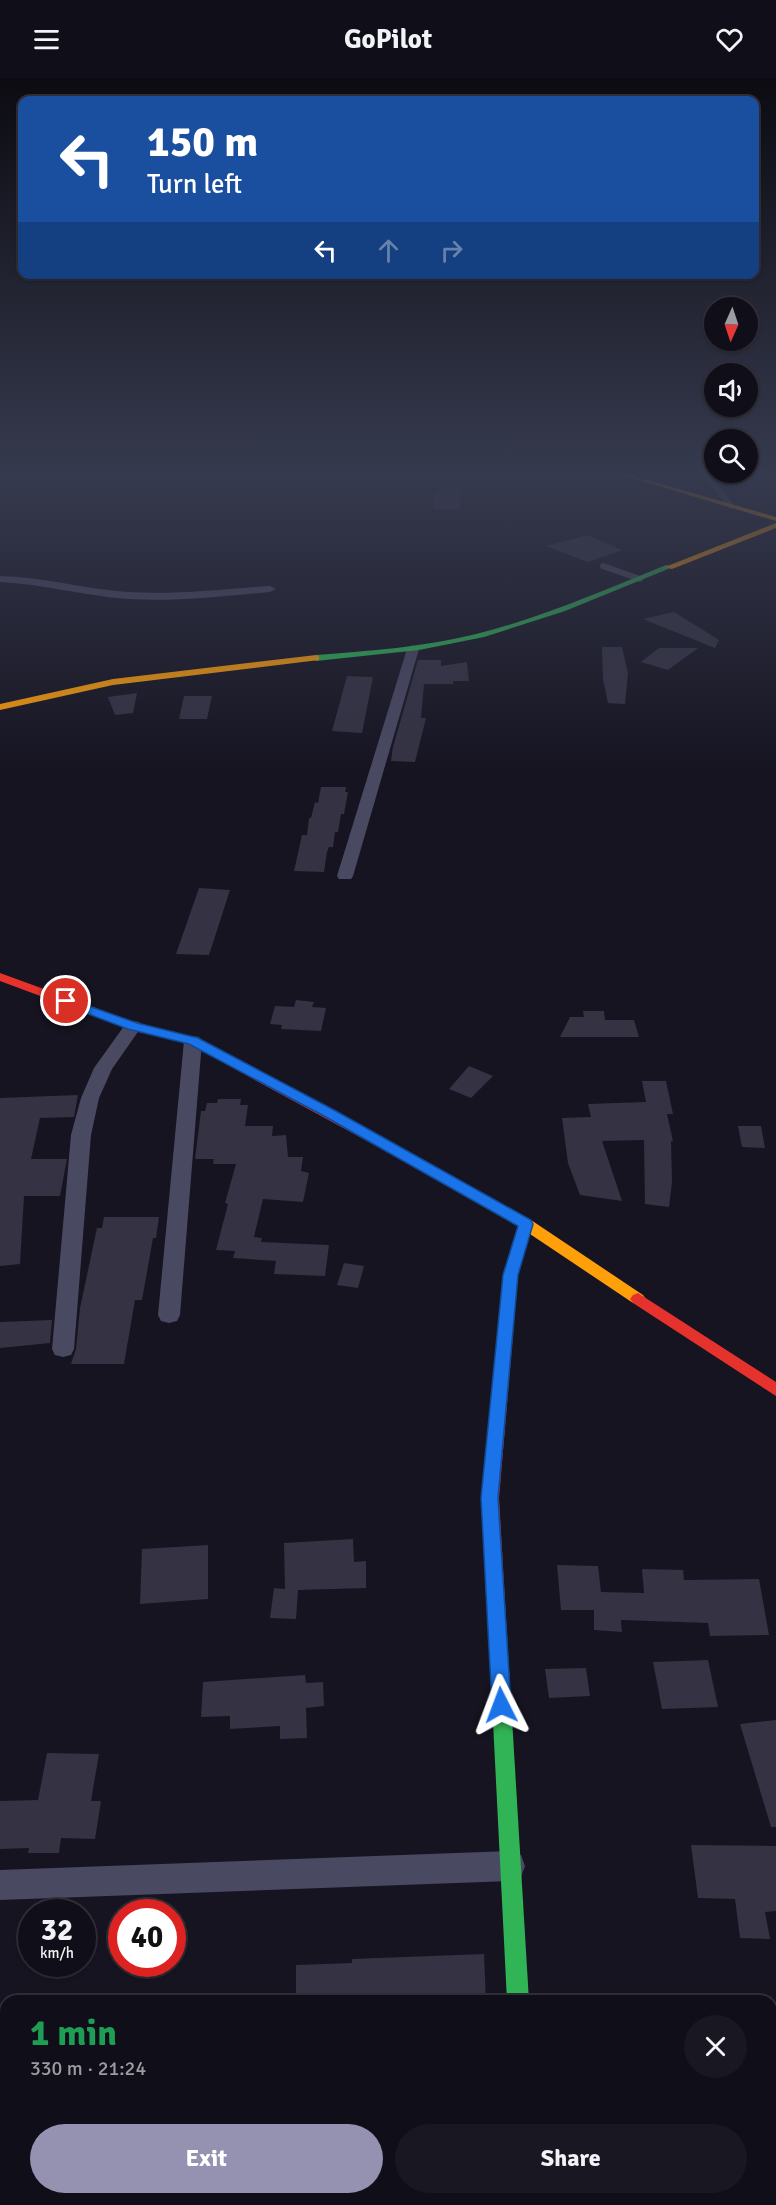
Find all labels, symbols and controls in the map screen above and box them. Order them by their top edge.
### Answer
icon: menu [30,23,63,56]
text: GoPilot [344,23,432,56]
icon: heart [713,23,746,56]
text: 150 m [147,117,258,168]
icon: left [48,120,126,198]
text: Turn left [147,168,242,201]
icon: left [309,234,342,267]
icon: ahead [372,234,405,267]
icon: right [435,234,468,267]
north arrow [704,297,758,351]
map controls [704,297,758,483]
button: sound [704,363,758,417]
button: search [704,429,758,483]
pin [40,975,91,1026]
icon: arrive [49,984,82,1017]
position arrow [469,1673,533,1737]
speed limit sign: 40 [108,1899,186,1977]
text: 32 [41,1912,73,1949]
text: km/h [40,1944,74,1962]
text: 1 min [30,2011,117,2056]
button: close [684,2015,747,2078]
text: 330 m · 21:24 [30,2056,146,2081]
button: Exit [30,2124,383,2193]
button: Share [395,2124,747,2193]

